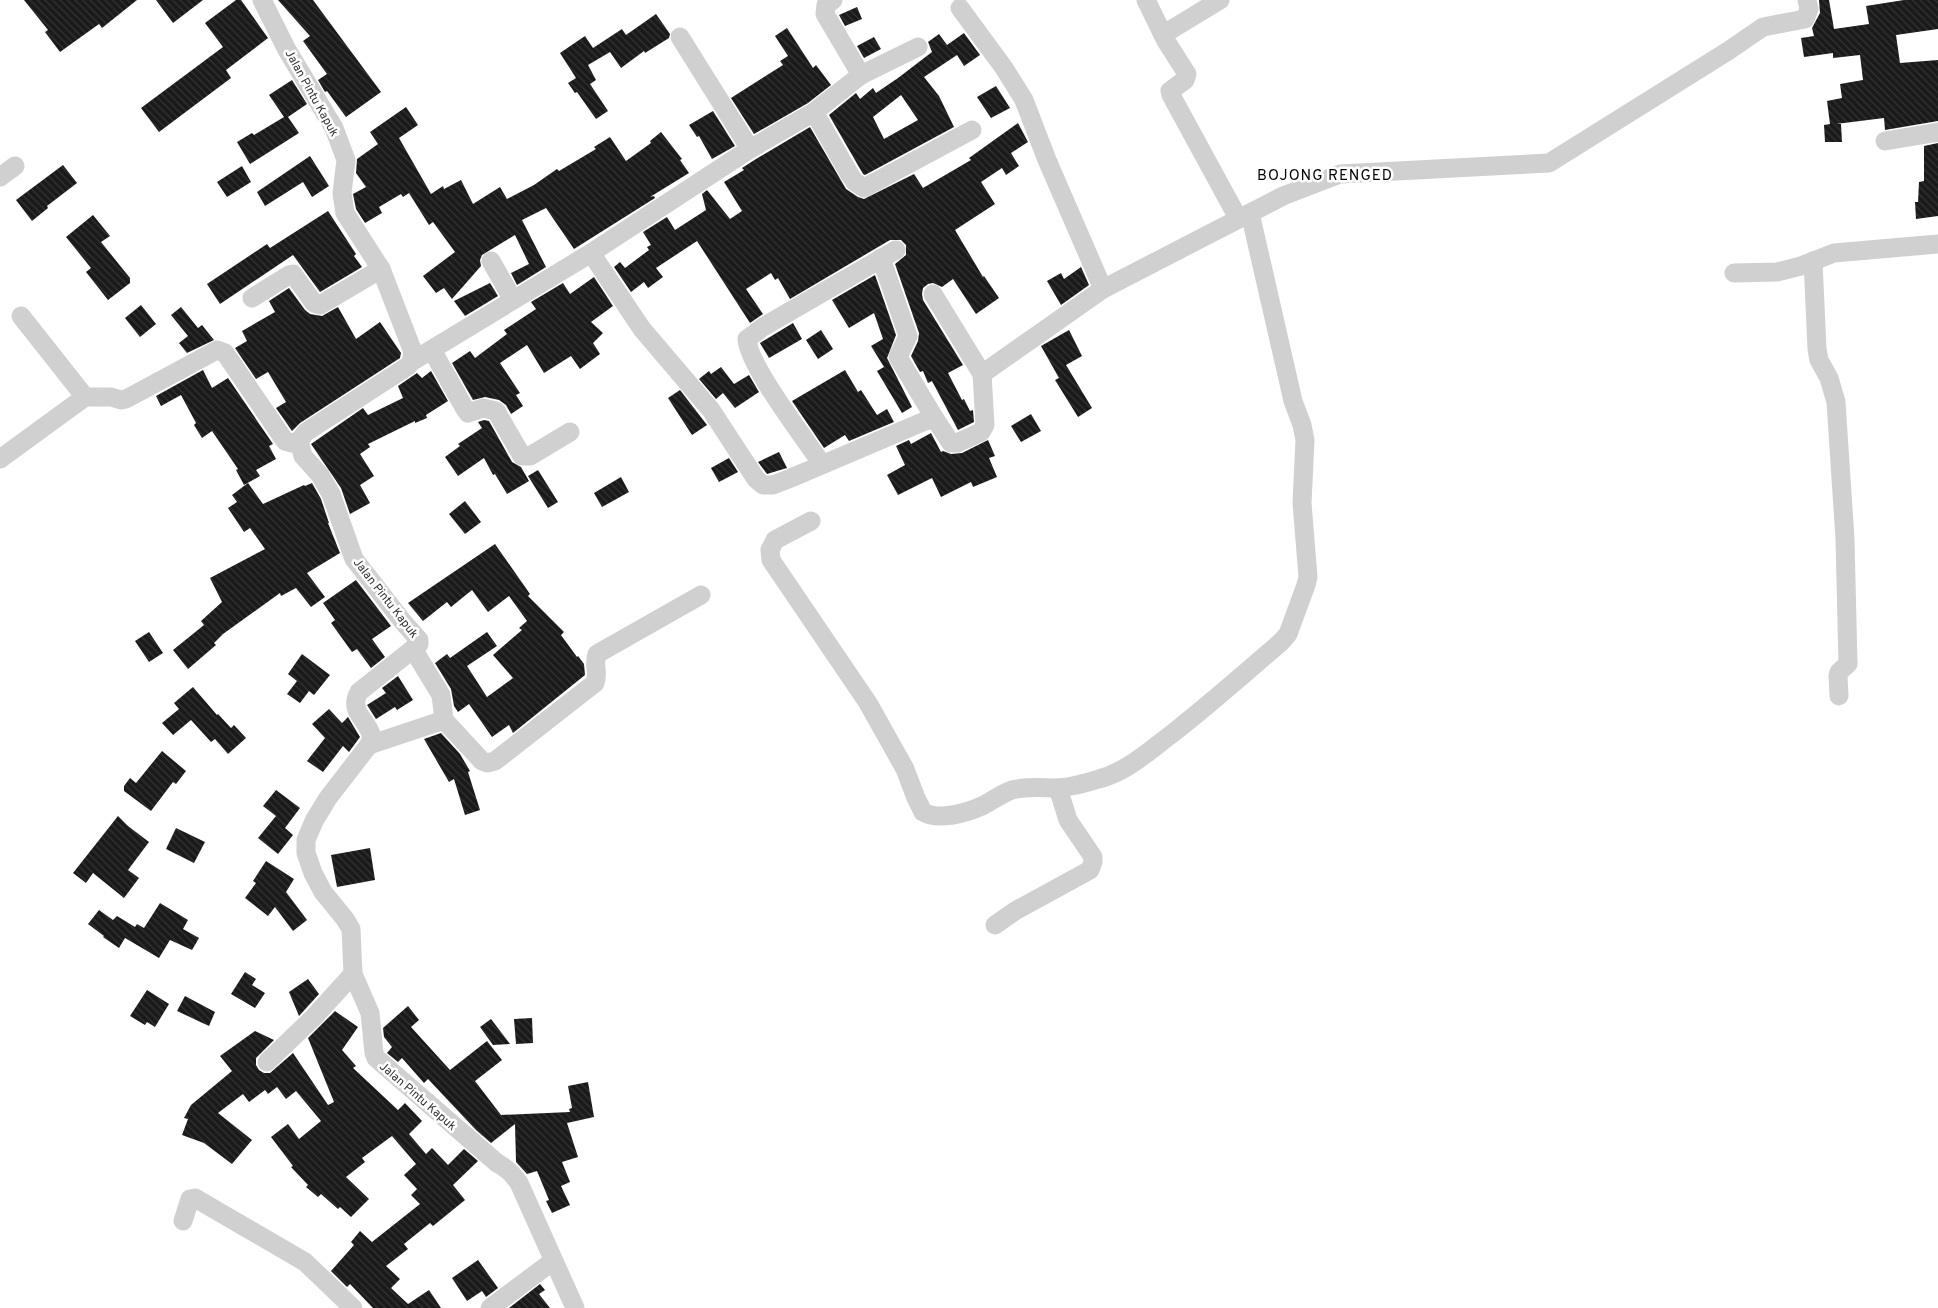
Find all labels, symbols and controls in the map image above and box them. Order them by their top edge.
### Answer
street label: Jalan Pintu Kapuk [281,47,342,140]
district label: BOJONG RENGED [1257,167,1393,186]
street label: Jalan Pintu Kapuk [349,555,421,642]
street label: Jalan Pintu Kapuk [375,1059,459,1135]

